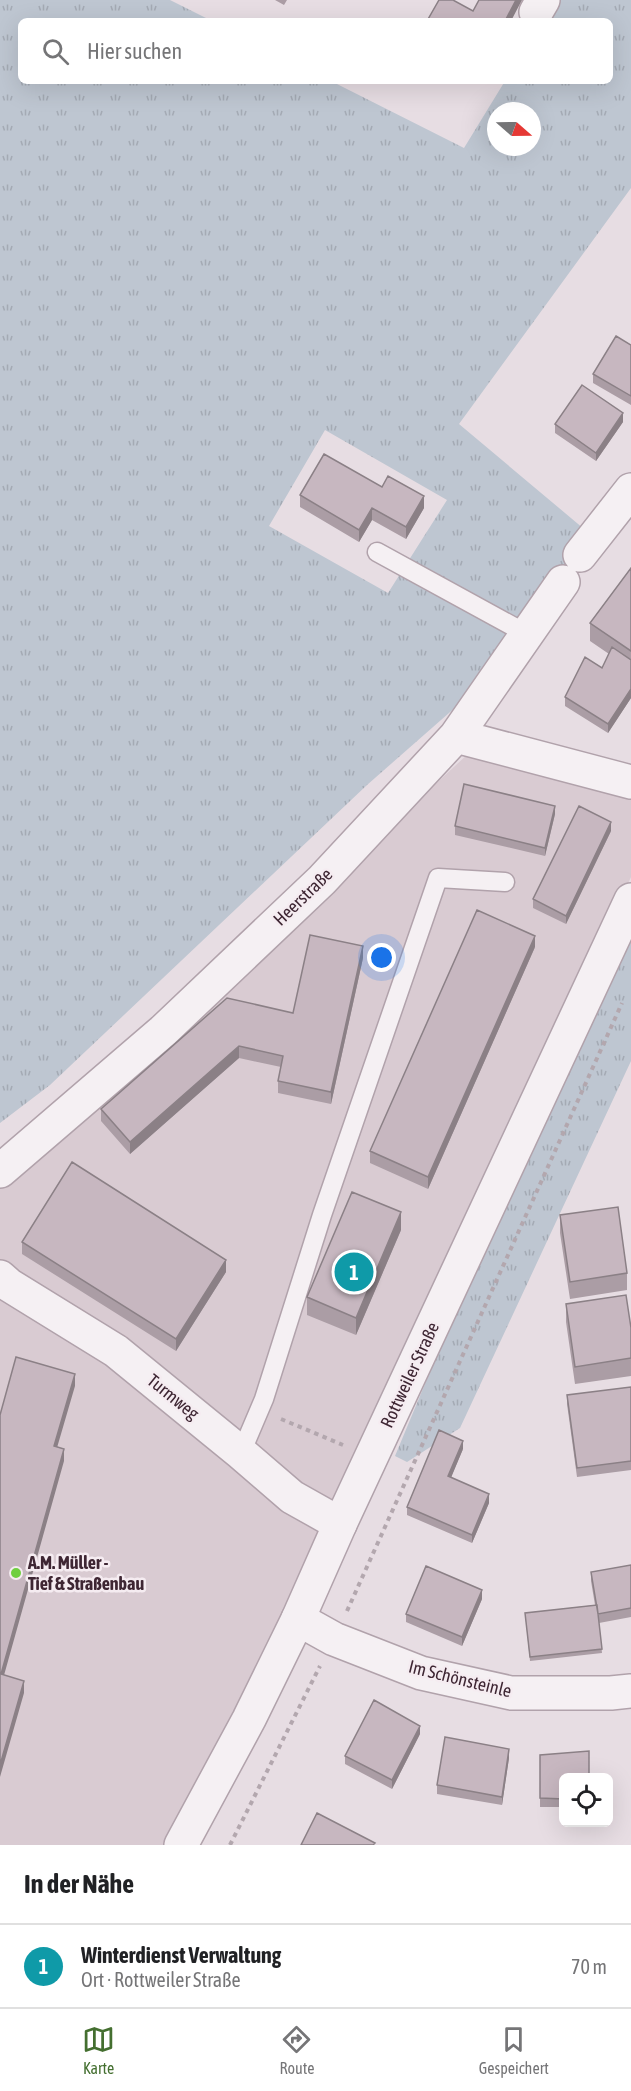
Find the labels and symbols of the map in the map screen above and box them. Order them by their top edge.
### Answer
north arrow [487,102,541,156]
street label: Heerstraße [269,864,336,930]
your location [367,943,396,972]
pin: 1 [334,1250,374,1294]
street label: Rottweiler Straße [376,1319,443,1431]
street label: Turmweg [143,1369,204,1424]
place label: A.M. Müller - Tief & Straßenbau [27,1552,144,1594]
marker: A.M. Müller - Tief & Straßenbau [9,1566,23,1580]
street label: Im Schönsteinle [406,1656,514,1701]

